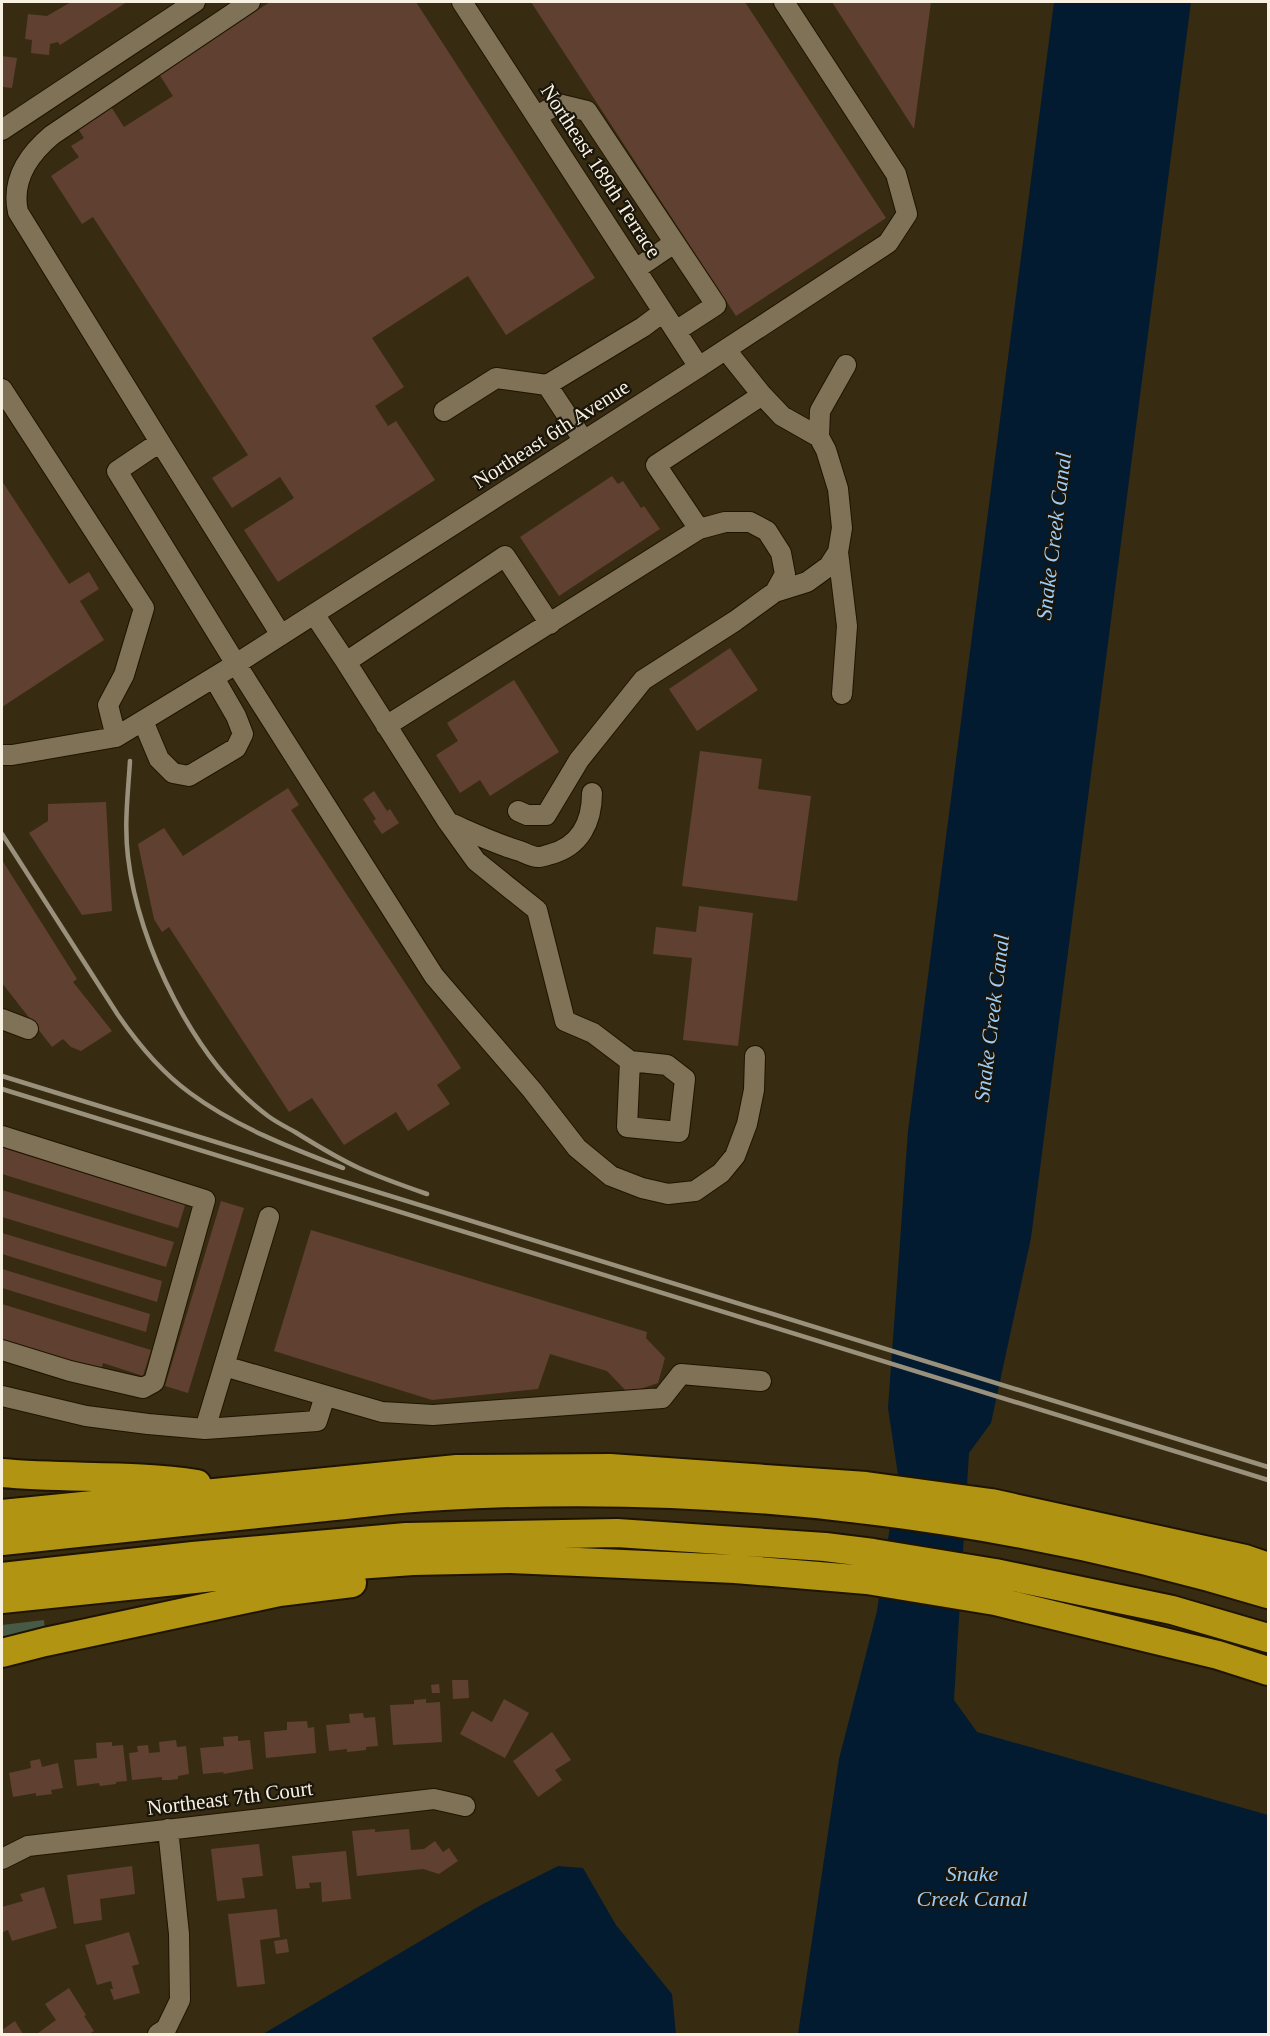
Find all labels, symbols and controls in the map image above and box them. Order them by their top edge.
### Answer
street label: Northeast 189th Terrace [536,80,666,262]
street label: Northeast 6th Avenue [468,374,634,494]
water label: Snake Creek Canal [1031,451,1076,621]
water label: Snake Creek Canal [969,933,1014,1103]
street label: Northeast 7th Court [146,1776,314,1820]
water label: Snake Creek Canal [917,1861,1028,1911]

